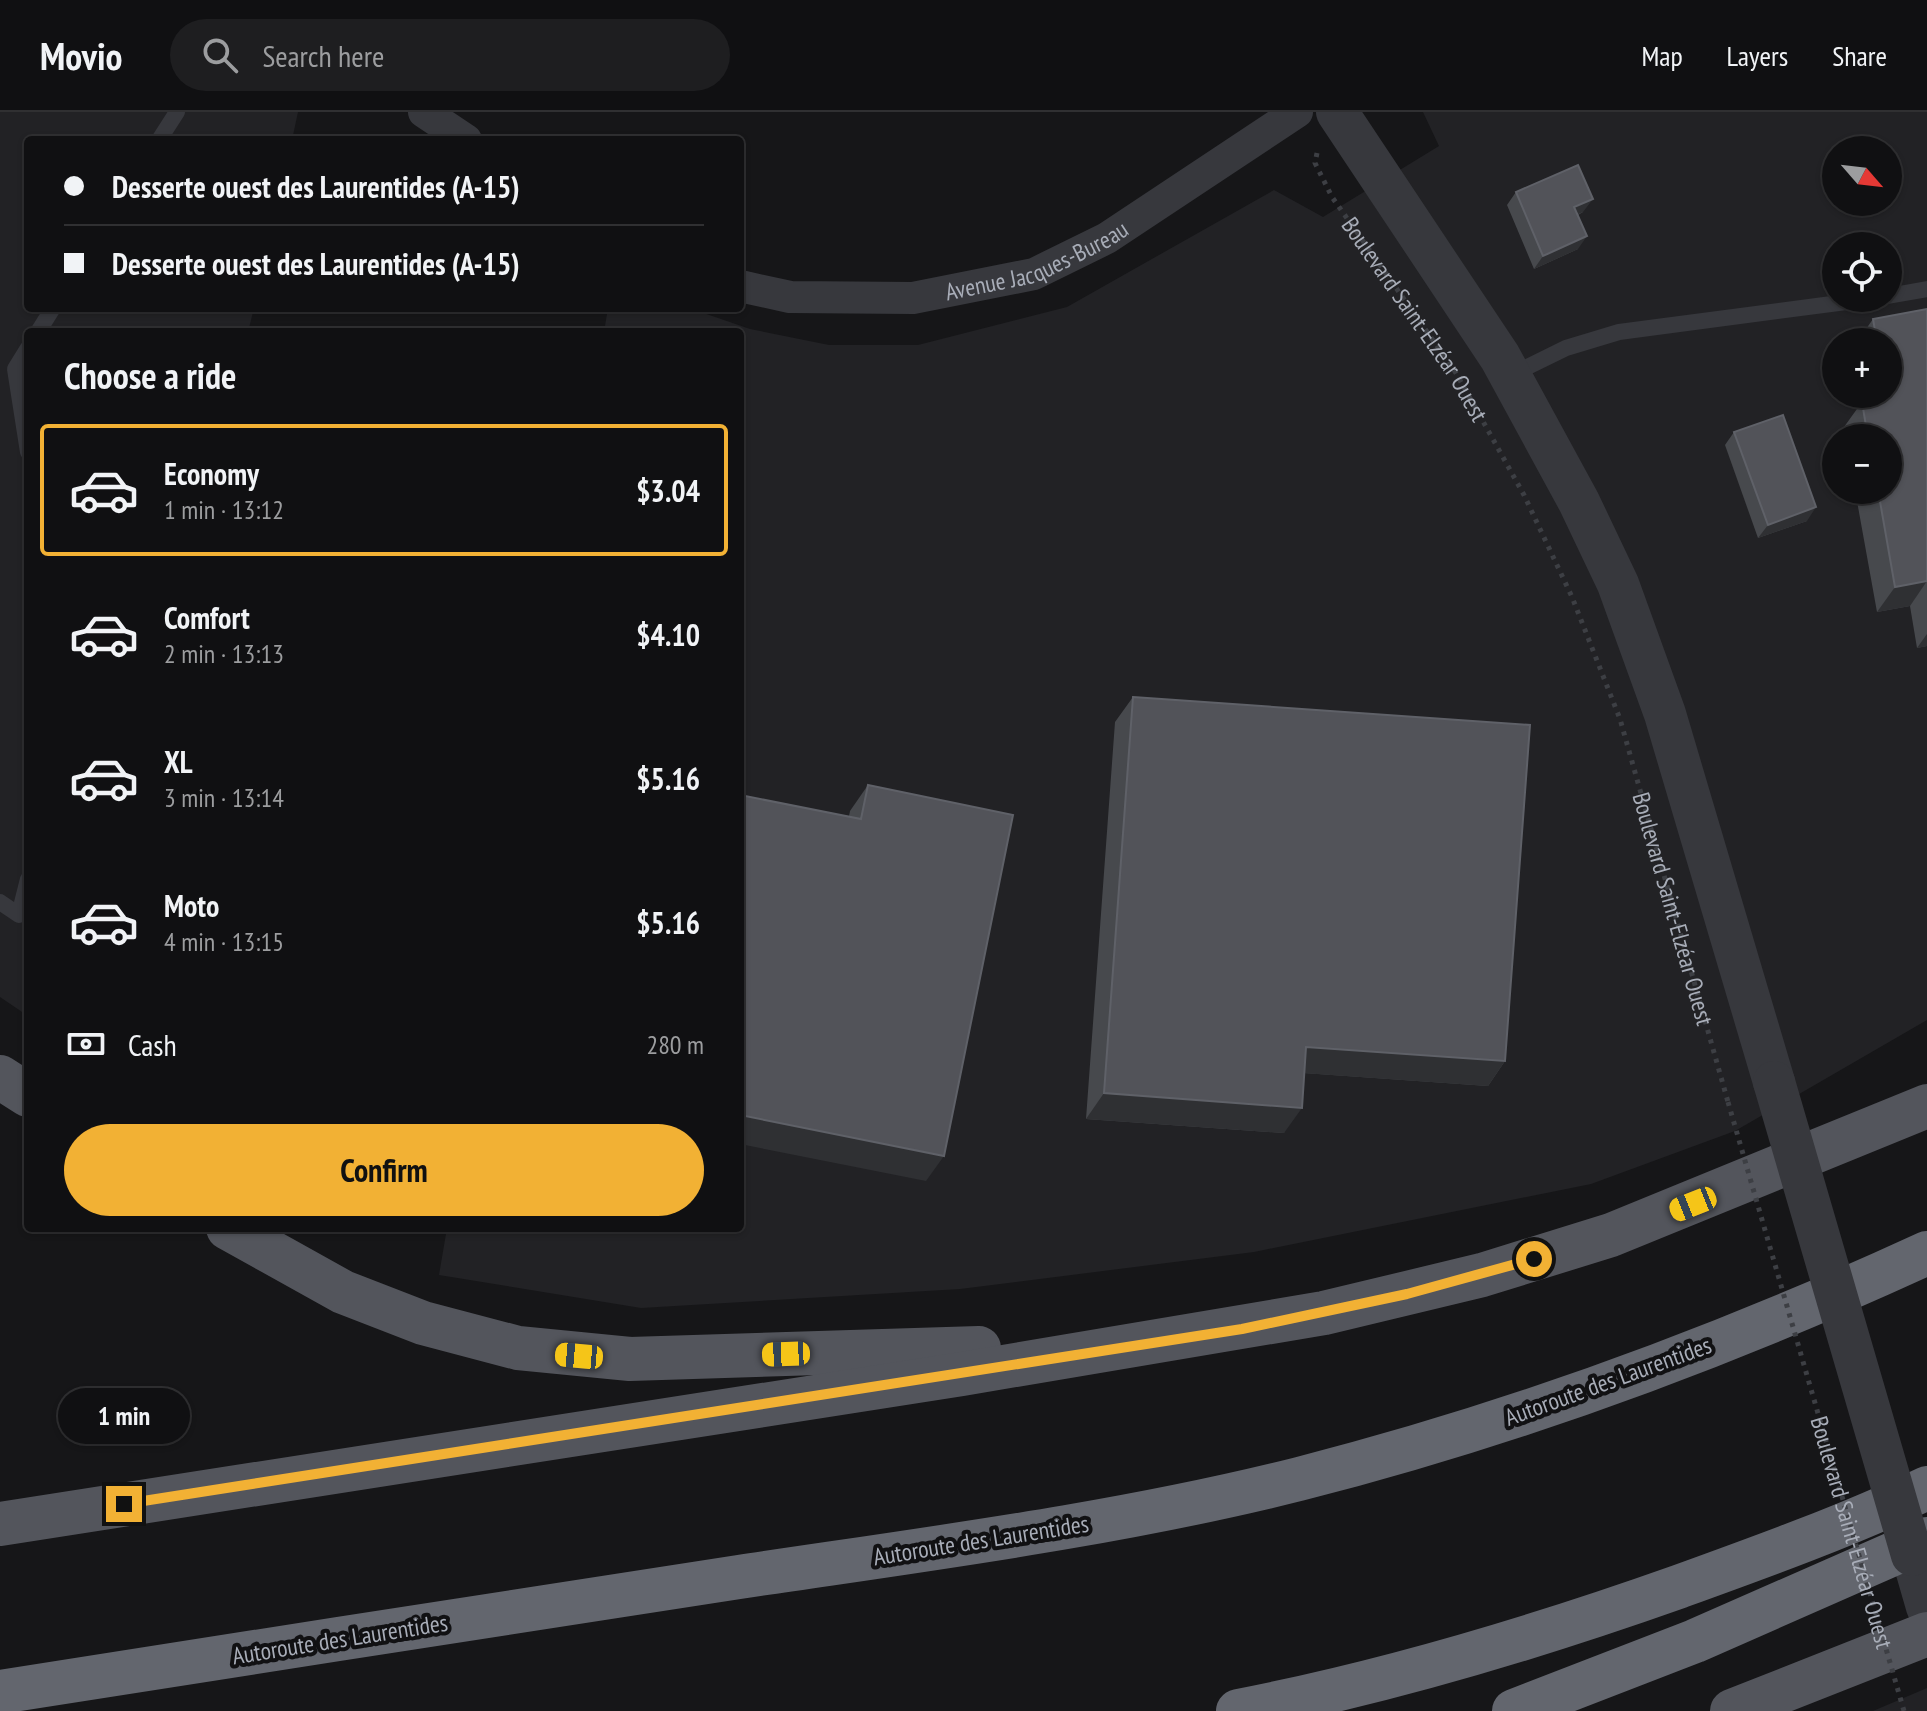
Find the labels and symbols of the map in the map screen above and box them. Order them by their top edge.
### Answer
north arrow [1822,136,1902,216]
street label: Boulevard Saint-Elzéar Ouest [1335,211,1495,427]
street label: Avenue Jacques-Bureau [942,213,1134,307]
street label: Boulevard Saint-Elzéar Ouest [1626,789,1721,1029]
car [1666,1184,1720,1224]
route start [1516,1241,1552,1277]
street label: Autoroute des Laurentides [1500,1329,1716,1433]
car [762,1341,810,1367]
car [554,1342,604,1370]
callout: 1 min [58,1388,190,1444]
street label: Boulevard Saint-Elzéar Ouest [1804,1412,1901,1653]
route end [106,1486,142,1522]
street label: Autoroute des Laurentides [871,1508,1091,1572]
street label: Autoroute des Laurentides [230,1607,450,1671]

